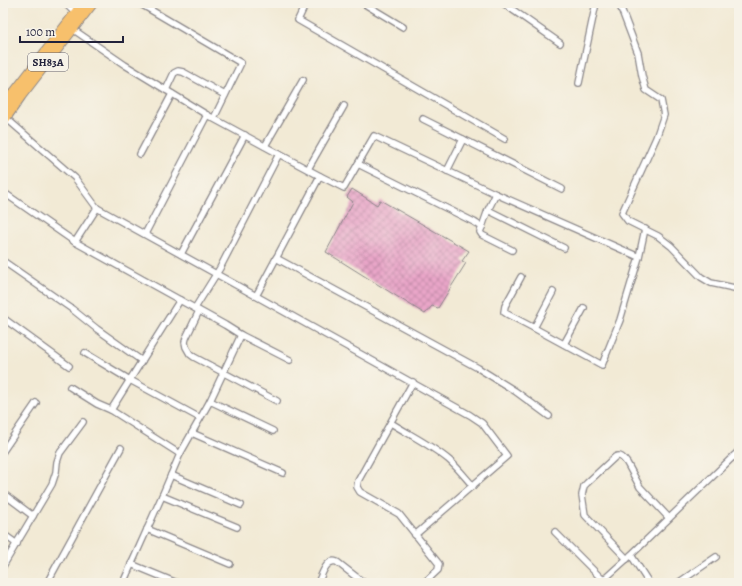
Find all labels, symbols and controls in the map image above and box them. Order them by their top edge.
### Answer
scale bar [20,18,123,44]
text: 100 m [26,24,55,40]
road number: SH83A [28,53,68,71]

